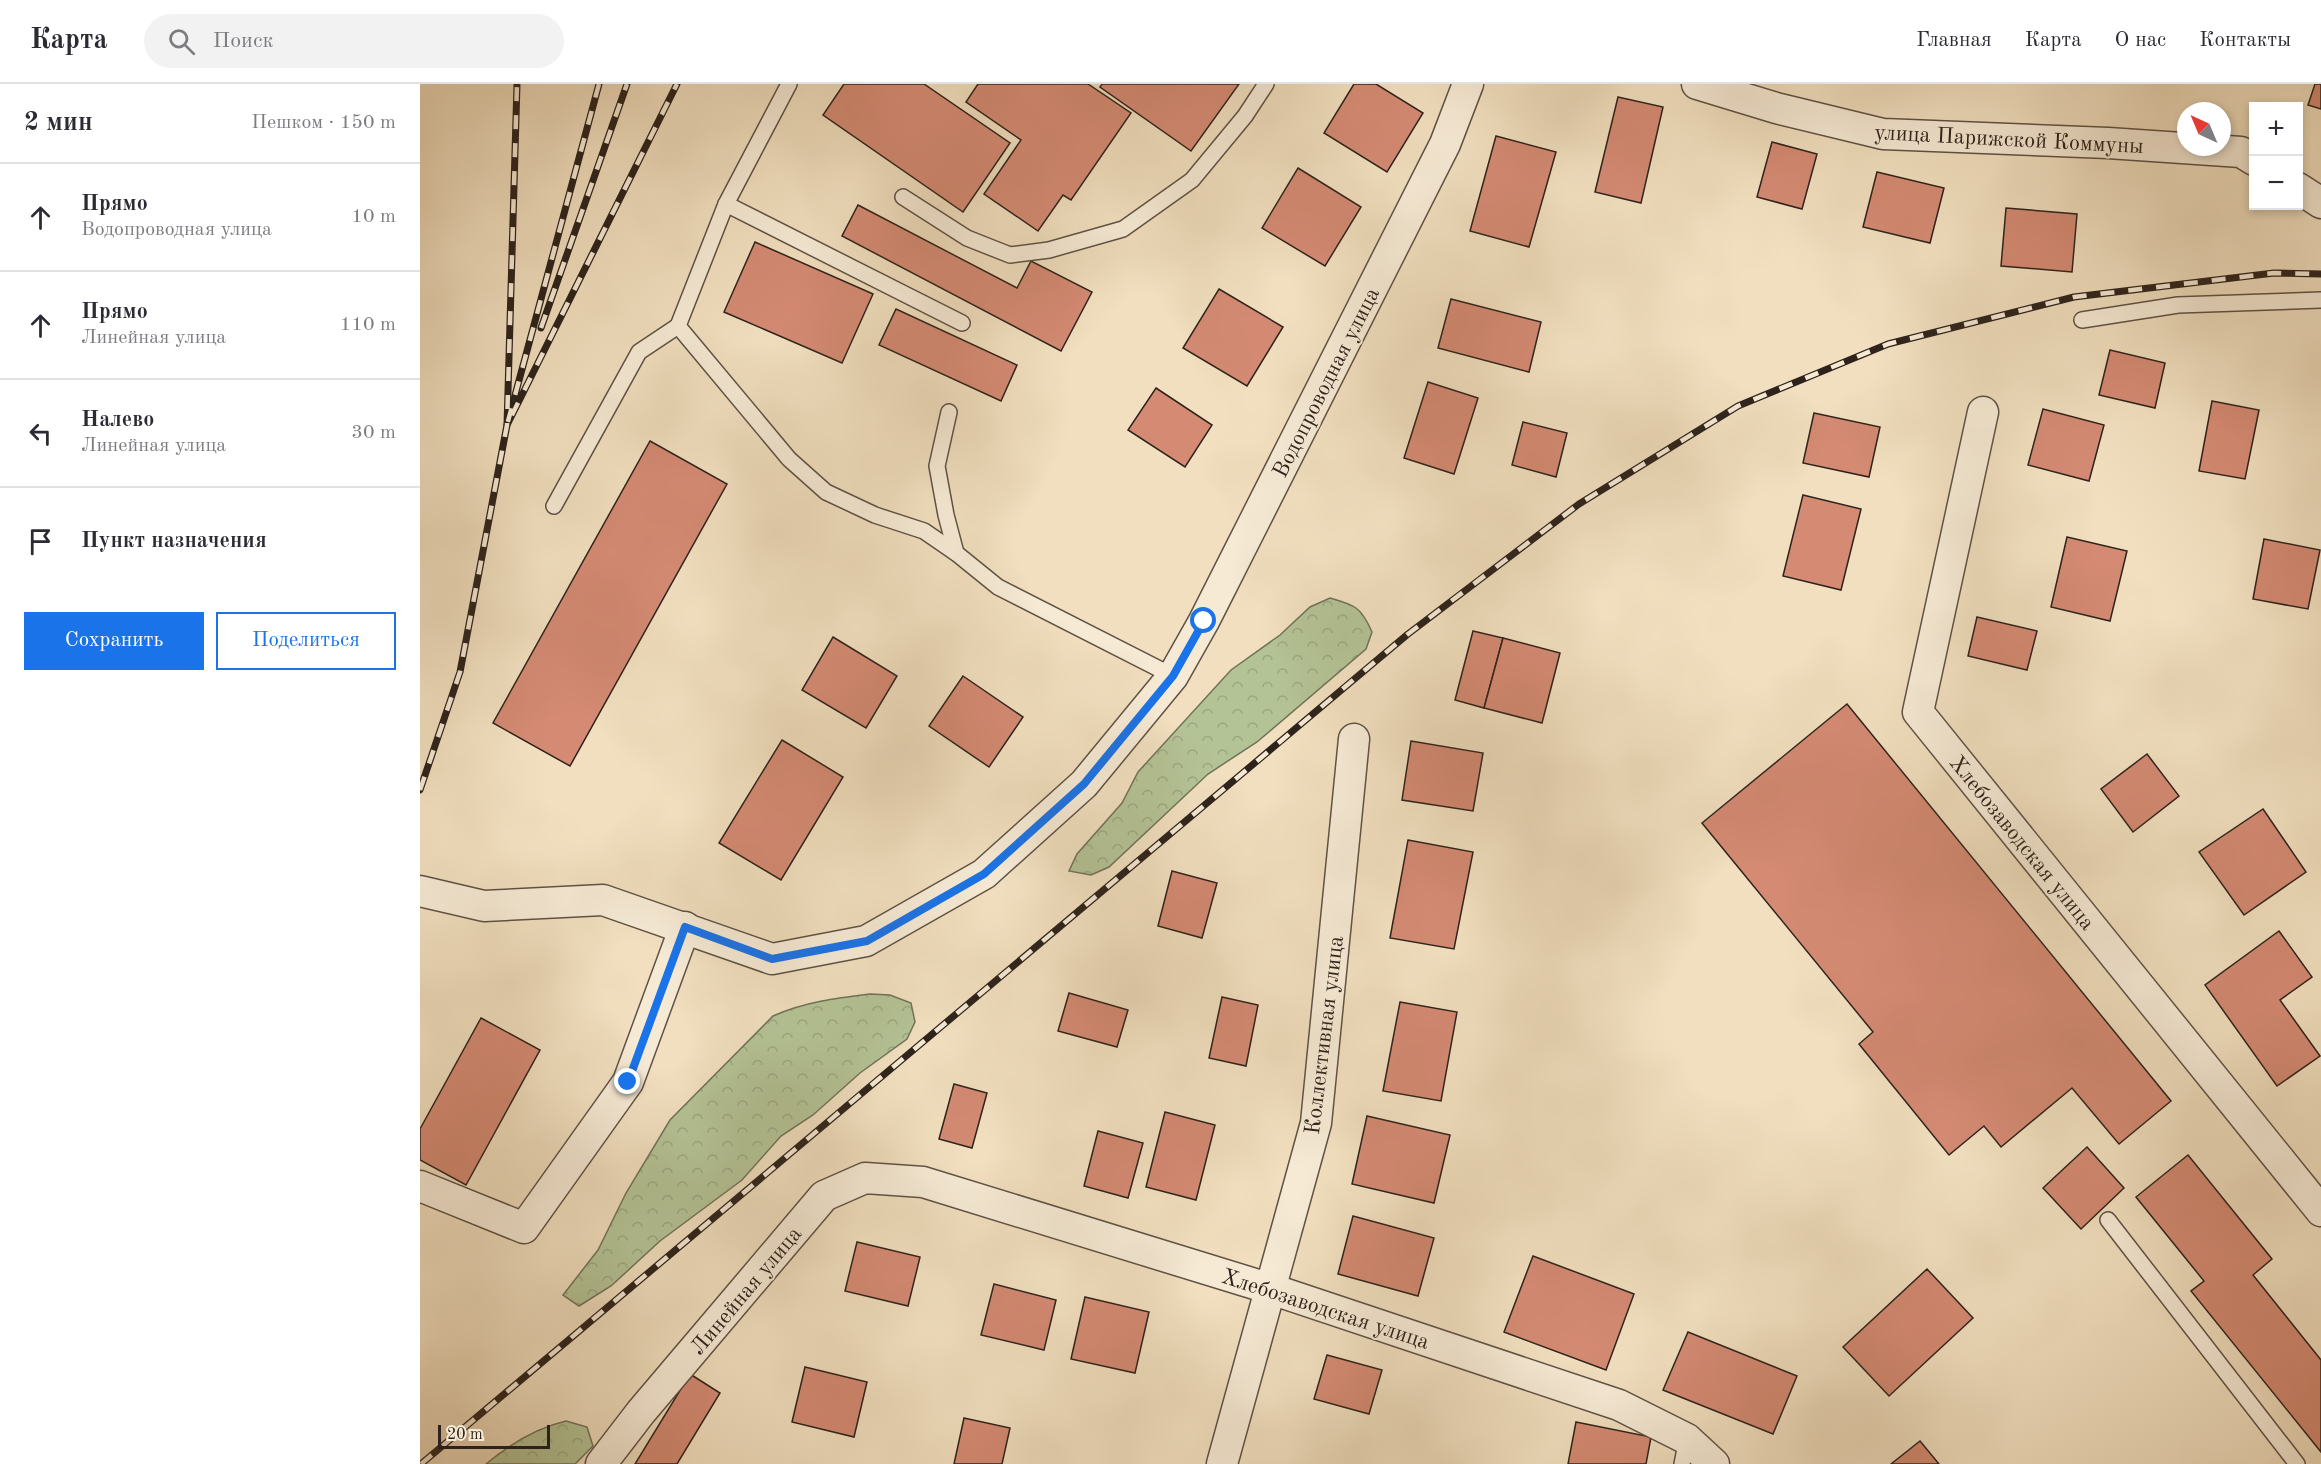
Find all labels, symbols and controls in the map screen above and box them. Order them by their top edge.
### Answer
search box [144,14,564,68]
icon: search [165,25,198,58]
text: Карта [30,27,108,55]
text: Поиск [213,30,274,52]
text: Главная [1916,30,1992,51]
text: Карта [2025,30,2082,51]
text: О нас [2115,30,2166,51]
text: Контакты [2199,30,2291,51]
north arrow [2177,102,2231,156]
map controls [2249,102,2303,210]
button: + [2249,102,2303,156]
text: 2 мин [24,110,93,136]
text: Пешком · 150 m [251,113,396,133]
street label: улица Парижской Коммуны [1874,122,2144,158]
button: − [2249,156,2303,210]
text: Прямо [81,193,148,215]
icon: ahead [24,201,57,234]
text: 10 m [351,207,396,227]
text: Водопроводная улица [81,220,272,240]
street label: Водопроводная улица [1269,284,1384,481]
text: Прямо [81,301,148,323]
icon: ahead [24,309,57,342]
text: 110 m [340,315,396,335]
text: Линейная улица [81,328,226,348]
text: Налево [81,409,154,431]
icon: left [24,417,57,450]
text: 30 m [351,423,396,443]
text: Линейная улица [81,436,226,456]
icon: arrive [24,525,57,558]
text: Пункт назначения [81,530,267,552]
route start [1190,607,1216,633]
button: Сохранить [24,612,204,670]
button: Поделиться [216,612,396,670]
street label: Хлебозаводская улица [1945,752,2098,935]
street label: Коллективная улица [1302,935,1348,1136]
route end [614,1068,640,1094]
street label: Линейная улица [687,1223,806,1360]
street label: Хлебозаводская улица [1219,1266,1432,1354]
scale bar [438,1422,550,1450]
text: 20 m [447,1427,483,1443]

